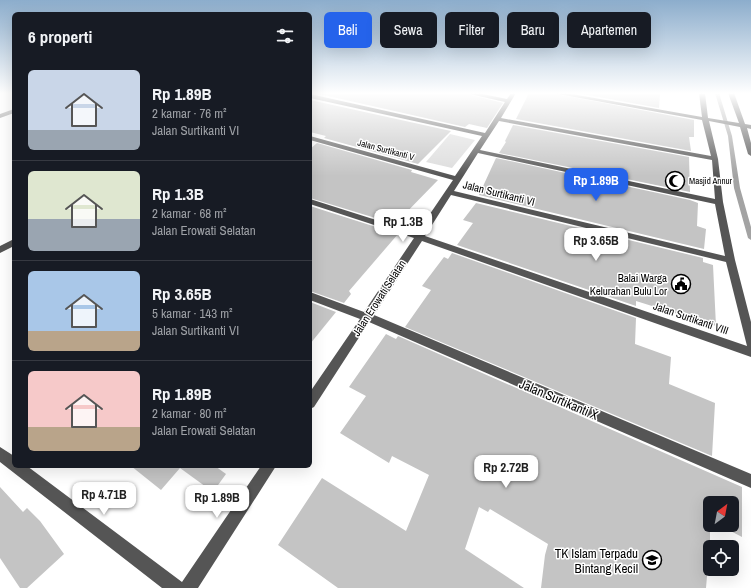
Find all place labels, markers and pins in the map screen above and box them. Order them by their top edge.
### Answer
pin: Rp 1.89B [555,168,637,202]
mosque icon: Masjid Annur [664,170,686,192]
place label: Masjid Annur [689,175,733,187]
pin: Rp 1.3B [366,209,440,243]
pin: Rp 3.65B [555,228,637,262]
place label: Balai Warga Kelurahan Bulu Lor [590,271,667,298]
public building icon: Balai Warga Kelurahan Bulu Lor [670,273,692,295]
pin: Rp 2.72B [465,455,547,489]
pin: Rp 4.71B [63,482,145,516]
pin: Rp 1.89B [176,485,258,519]
place label: TK Islam Terpadu Bintang Kecil [555,545,638,577]
school or university icon: TK Islam Terpadu Bintang Kecil [641,549,663,571]

